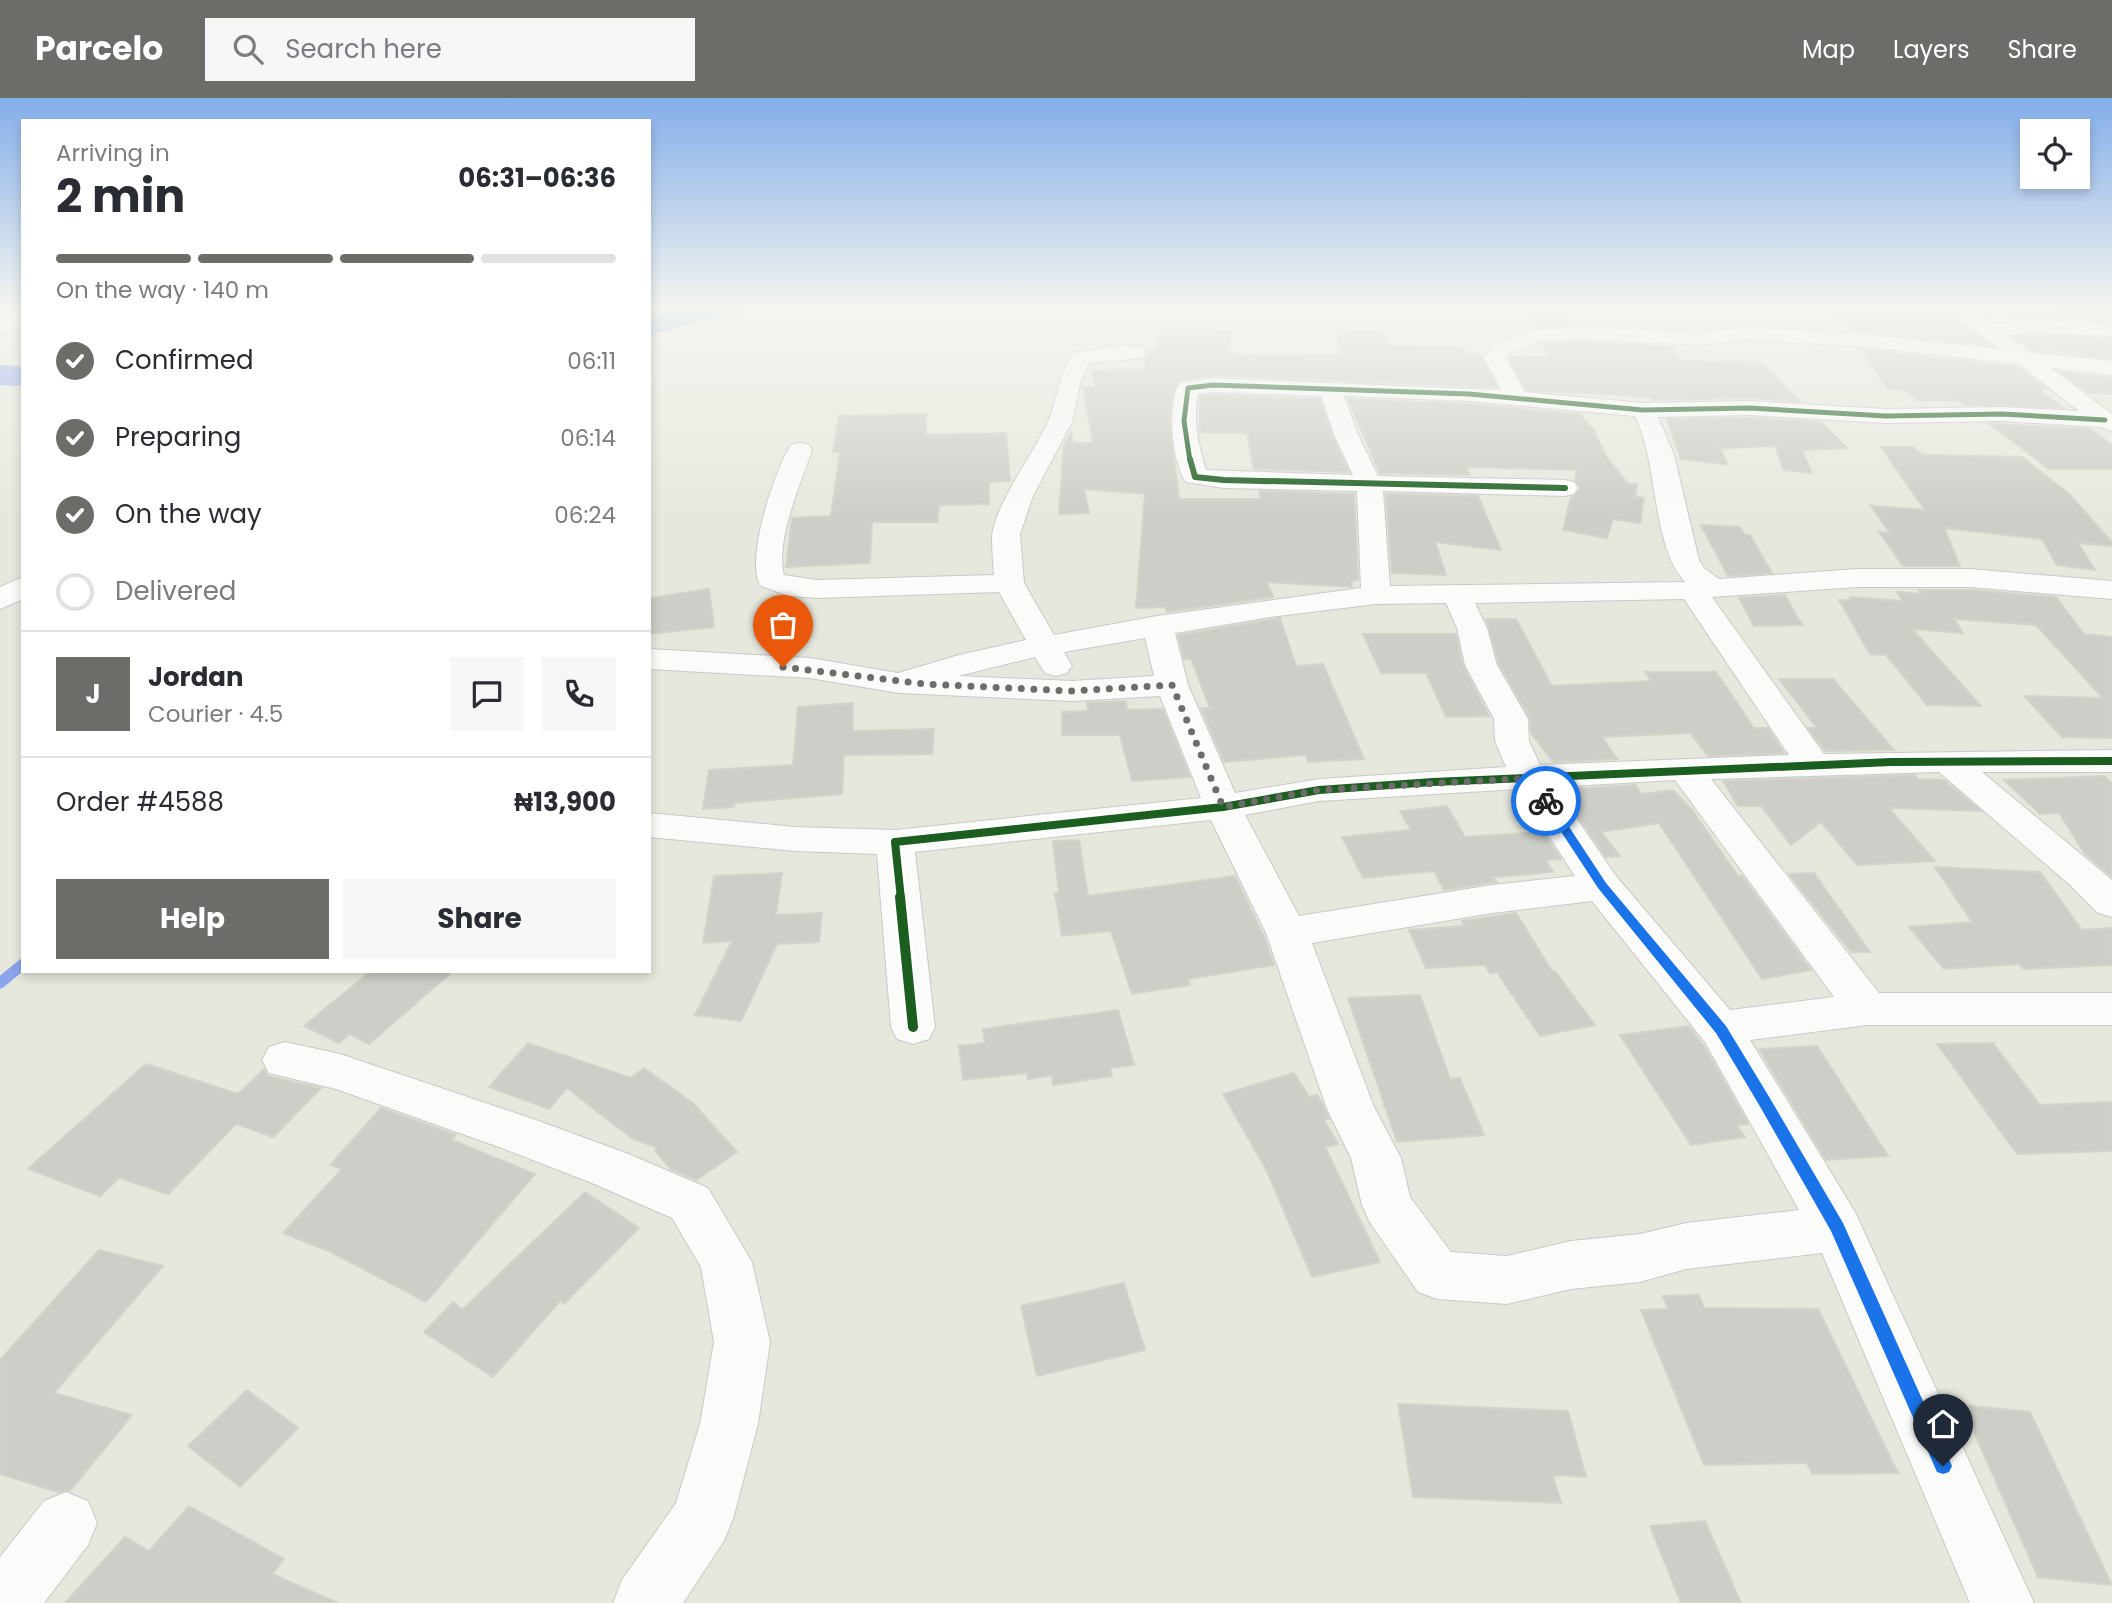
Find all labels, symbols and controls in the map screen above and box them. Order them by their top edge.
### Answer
search box [205,18,695,81]
text: Parcelo [35,25,163,72]
icon: search [229,30,267,68]
text: Search here [285,31,442,67]
text: Map [1802,33,1855,66]
text: Layers [1893,33,1969,66]
text: Share [2007,33,2077,66]
map controls [2020,119,2090,189]
button: locate [2020,119,2090,189]
text: Arriving in [56,137,170,169]
text: 06:31–06:36 [458,160,616,196]
text: 2 min [56,164,185,228]
text: On the way · 140 m [56,274,269,306]
icon: check [56,342,94,380]
text: Confirmed [115,342,253,378]
text: 06:11 [567,345,616,377]
icon: check [56,419,94,457]
text: Preparing [115,419,241,455]
text: 06:14 [560,422,616,454]
icon: check [56,496,94,534]
text: On the way [115,496,262,532]
text: 06:24 [554,499,616,531]
text: Delivered [115,573,236,609]
pin [753,595,813,667]
icon: bag [764,606,802,644]
button: chat [450,657,524,731]
button: phone [542,657,616,731]
text: Jordan [148,659,244,695]
text: J [85,676,101,712]
text: Courier · 4.5 [148,698,283,730]
courier [1511,766,1581,836]
icon: bike [1527,782,1565,820]
text: Order #4588 [56,784,224,820]
text: ₦13,900 [514,784,616,820]
button: Help [56,879,329,959]
button: Share [343,879,616,959]
pin [1913,1394,1973,1466]
icon: home [1924,1405,1962,1443]

